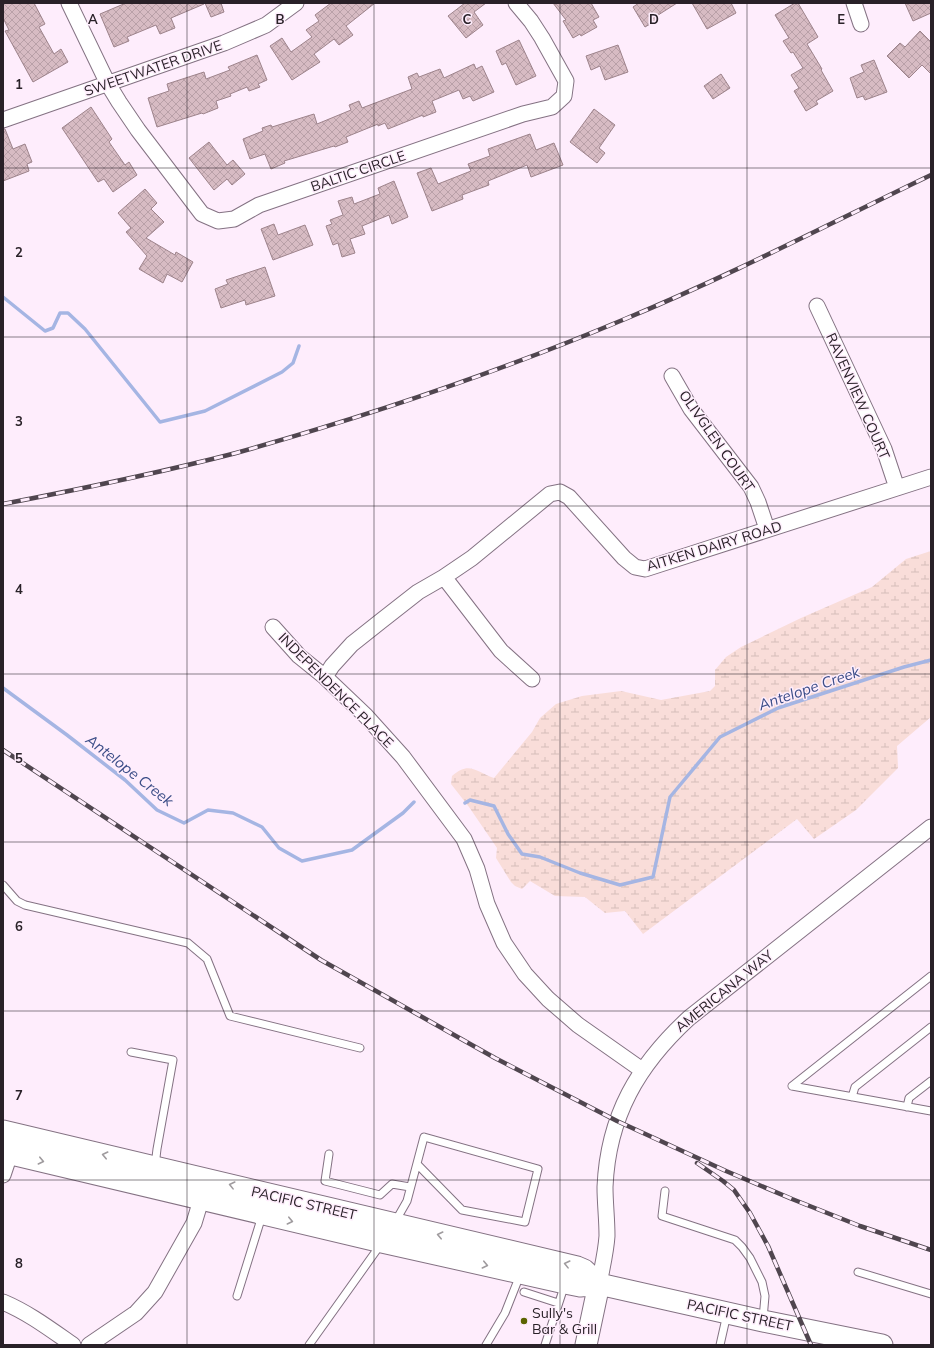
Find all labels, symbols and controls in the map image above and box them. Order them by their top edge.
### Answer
text: A [88,11,98,27]
text: B [276,11,285,27]
text: C [463,11,472,27]
text: D [649,11,659,27]
text: E [837,11,845,27]
street label: SWEETWATER DRIVE [82,36,224,100]
text: 1 [15,76,23,92]
street label: BALTIC CIRCLE [308,146,408,196]
text: 2 [15,244,23,260]
street label: RAVENVIEW COURT [822,330,894,462]
street label: OLIVGLEN COURT [675,387,759,496]
text: 3 [15,413,23,429]
street label: AITKEN DAIRY ROAD [644,517,784,575]
text: 4 [15,581,23,597]
street label: INDEPENDENCE PLACE [275,629,397,751]
water label: Antelope Creek [755,661,863,715]
water label: Antelope Creek [82,729,179,811]
text: 5 [15,750,23,766]
text: 6 [15,918,23,934]
street label: AMERICANA WAY [671,946,777,1036]
text: 7 [15,1087,23,1103]
one-way arrow [102,1152,108,1160]
one-way arrow [38,1157,44,1165]
one-way arrow [229,1182,235,1190]
street label: PACIFIC STREET [250,1182,359,1224]
one-way arrow [287,1216,293,1224]
one-way arrow [437,1231,443,1239]
text: 8 [15,1255,23,1271]
one-way arrow [482,1261,488,1269]
one-way arrow [563,1261,570,1269]
street label: PACIFIC STREET [686,1295,795,1335]
place label: Sully's Bar & Grill [532,1304,597,1338]
marker: Sully's Bar & Grill [519,1316,529,1326]

